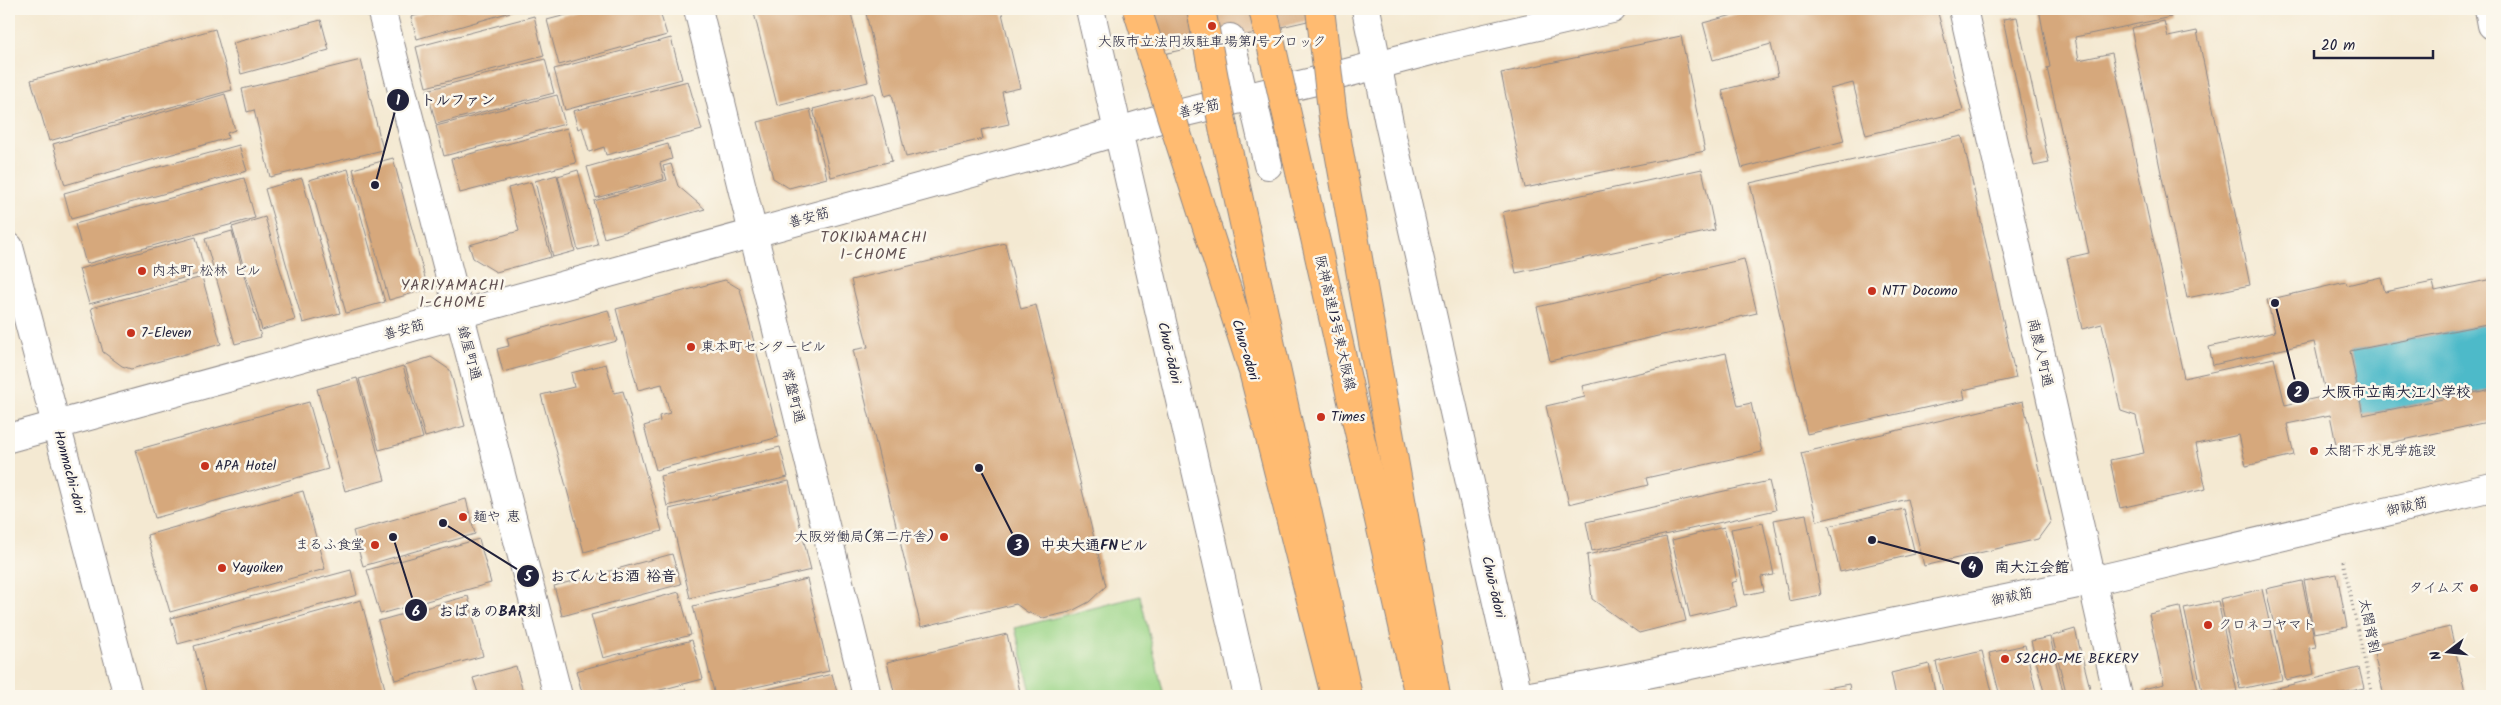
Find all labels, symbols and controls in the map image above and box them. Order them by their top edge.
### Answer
marker: 大阪市立法円坂駐車場第1号ブロック [1206,20,1218,32]
scale bar [2314,28,2432,60]
place label: 大阪市立法円坂駐車場第1号ブロック [1098,31,1326,53]
text: 20 m [2321,34,2355,58]
callout: トルファン [385,85,505,115]
text: 1 [396,89,401,113]
text: トルファン [420,89,496,113]
street label: 善安筋 [1176,94,1222,124]
street label: 善安筋 [786,202,832,234]
district label: TOKIWAMACHI 1-CHOME [820,226,928,267]
street label: 阪神高速13号東大阪線 [1309,253,1361,393]
place label: 内本町 松林 ビル [152,260,261,282]
marker: 内本町 松林 ビル [136,265,148,277]
district label: YARIYAMACHI 1-CHOME [401,274,505,315]
place label: NTT Docomo [1882,280,1958,302]
marker: NTT Docomo [1866,285,1878,297]
street label: 善安筋 [381,314,427,346]
street label: 南農人町通 [2021,316,2059,390]
street label: Chuo-odori [1225,317,1265,384]
street label: Chuō-ōdori [1151,320,1187,387]
place label: 7-Eleven [141,322,191,344]
street label: 鎗屋町通 [451,323,487,383]
marker: 7-Eleven [125,327,137,339]
place label: 東本町センタービル [701,336,826,358]
marker: 東本町センタービル [685,341,697,353]
street label: 常盤町通 [776,366,810,426]
callout: 大阪市立南大江小学校 [2286,377,2481,407]
text: 2 [2294,381,2303,405]
text: 大阪市立南大江小学校 [2321,381,2471,405]
place label: Times [1331,406,1365,428]
marker: Times [1315,411,1327,423]
street label: Honmachi-dori [47,428,91,517]
place label: 太閤下水見学施設 [2324,440,2436,462]
marker: 太閤下水見学施設 [2308,445,2320,457]
place label: APA Hotel [215,455,277,477]
marker: APA Hotel [199,460,211,472]
street label: 御祓筋 [2384,492,2430,522]
place label: 麺や 恵 [473,506,521,528]
marker: 麺や 恵 [457,511,469,523]
place label: 大阪労働局(第二庁舎) [794,526,934,548]
callout: 中央大通FNビル [1005,530,1158,560]
marker: 大阪労働局(第二庁舎) [938,531,950,543]
place label: まるふ食堂 [295,534,365,556]
text: 3 [1013,534,1022,558]
text: 中央大通FNビル [1040,534,1148,558]
marker: まるふ食堂 [369,539,381,551]
callout: 南大江会館 [1960,552,2080,582]
street label: Chuō-ōdori [1475,554,1511,621]
text: 4 [1968,556,1976,580]
text: 南大江会館 [1994,556,2070,580]
place label: Yayoiken [232,557,283,579]
callout: おでんとお酒 裕音 [515,561,686,591]
marker: Yayoiken [216,562,228,574]
text: 5 [523,565,533,589]
text: おでんとお酒 裕音 [550,565,676,589]
place label: タイムズ [2409,577,2464,599]
street label: 御祓筋 [1989,582,2035,612]
marker: タイムズ [2468,582,2480,594]
callout: おばぁのBAR刻 [403,595,551,625]
street label: 太閤背割 [2352,596,2386,656]
text: 6 [412,600,420,624]
text: おばぁのBAR刻 [439,600,541,624]
place label: クロネコヤマト [2218,614,2316,636]
marker: クロネコヤマト [2202,619,2214,631]
north arrow [2424,628,2474,678]
place label: 52CHO-ME BEKERY [2015,648,2139,670]
text: N [2425,648,2448,663]
marker: 52CHO-ME BEKERY [1999,653,2011,665]

